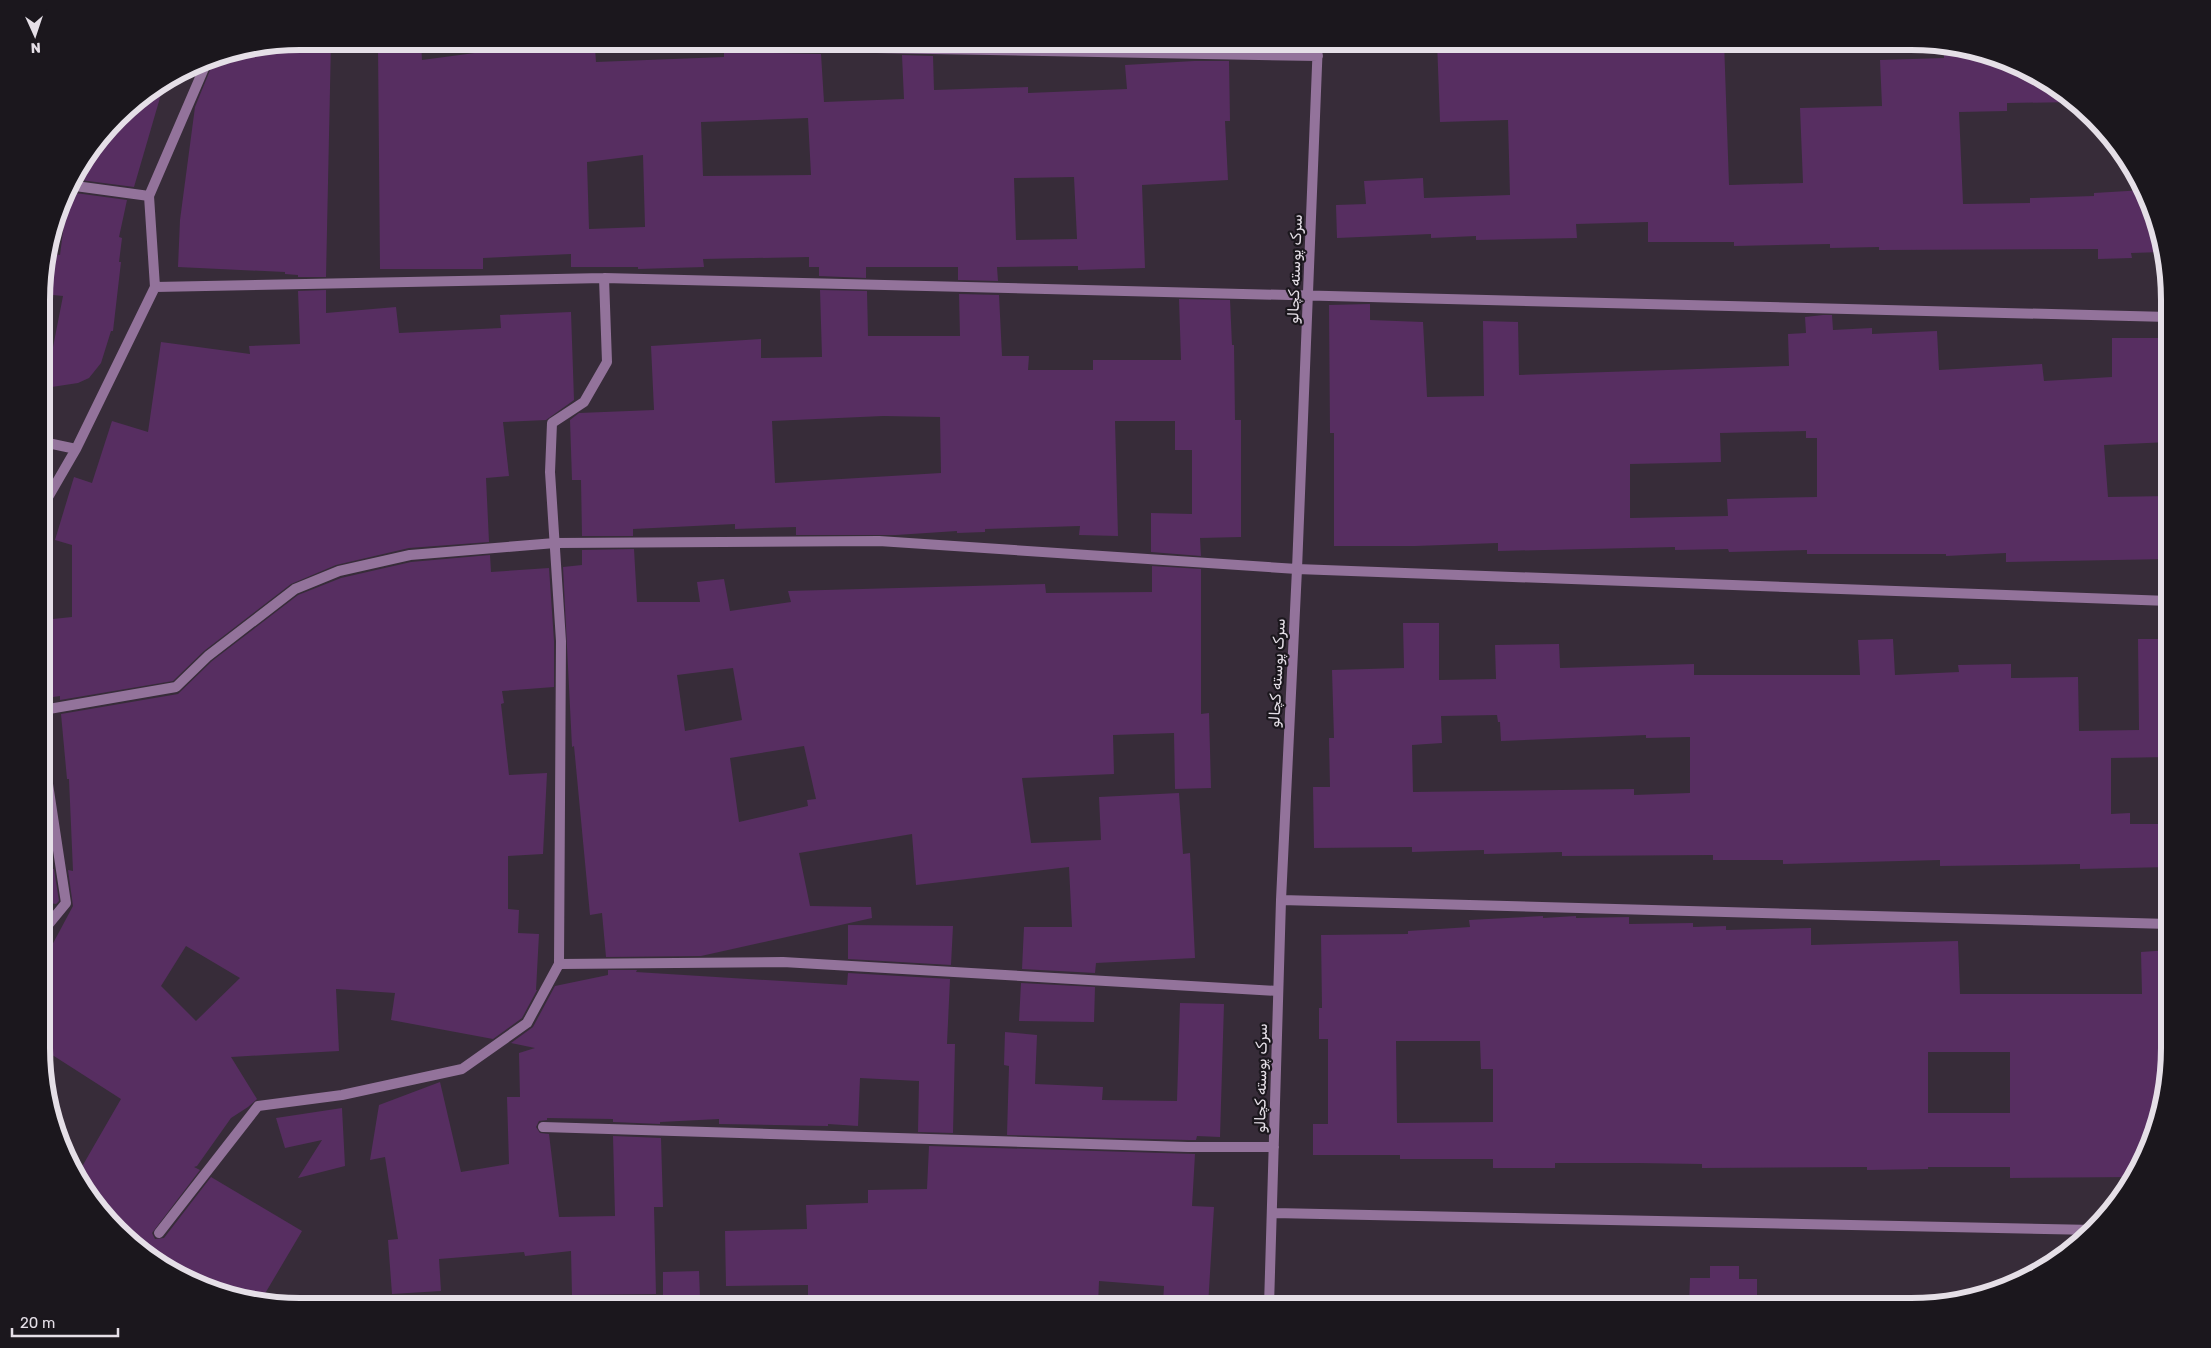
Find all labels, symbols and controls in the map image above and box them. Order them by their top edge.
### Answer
north arrow [10,10,60,60]
text: N [30,39,41,56]
street label: سرک پوسته کچالو [1284,214,1307,324]
street label: سرک پوسته کچالو [1265,618,1290,728]
street label: سرک پوسته کچالو [1251,1023,1272,1133]
scale bar [12,1306,119,1338]
text: 20 m [20,1314,55,1332]

